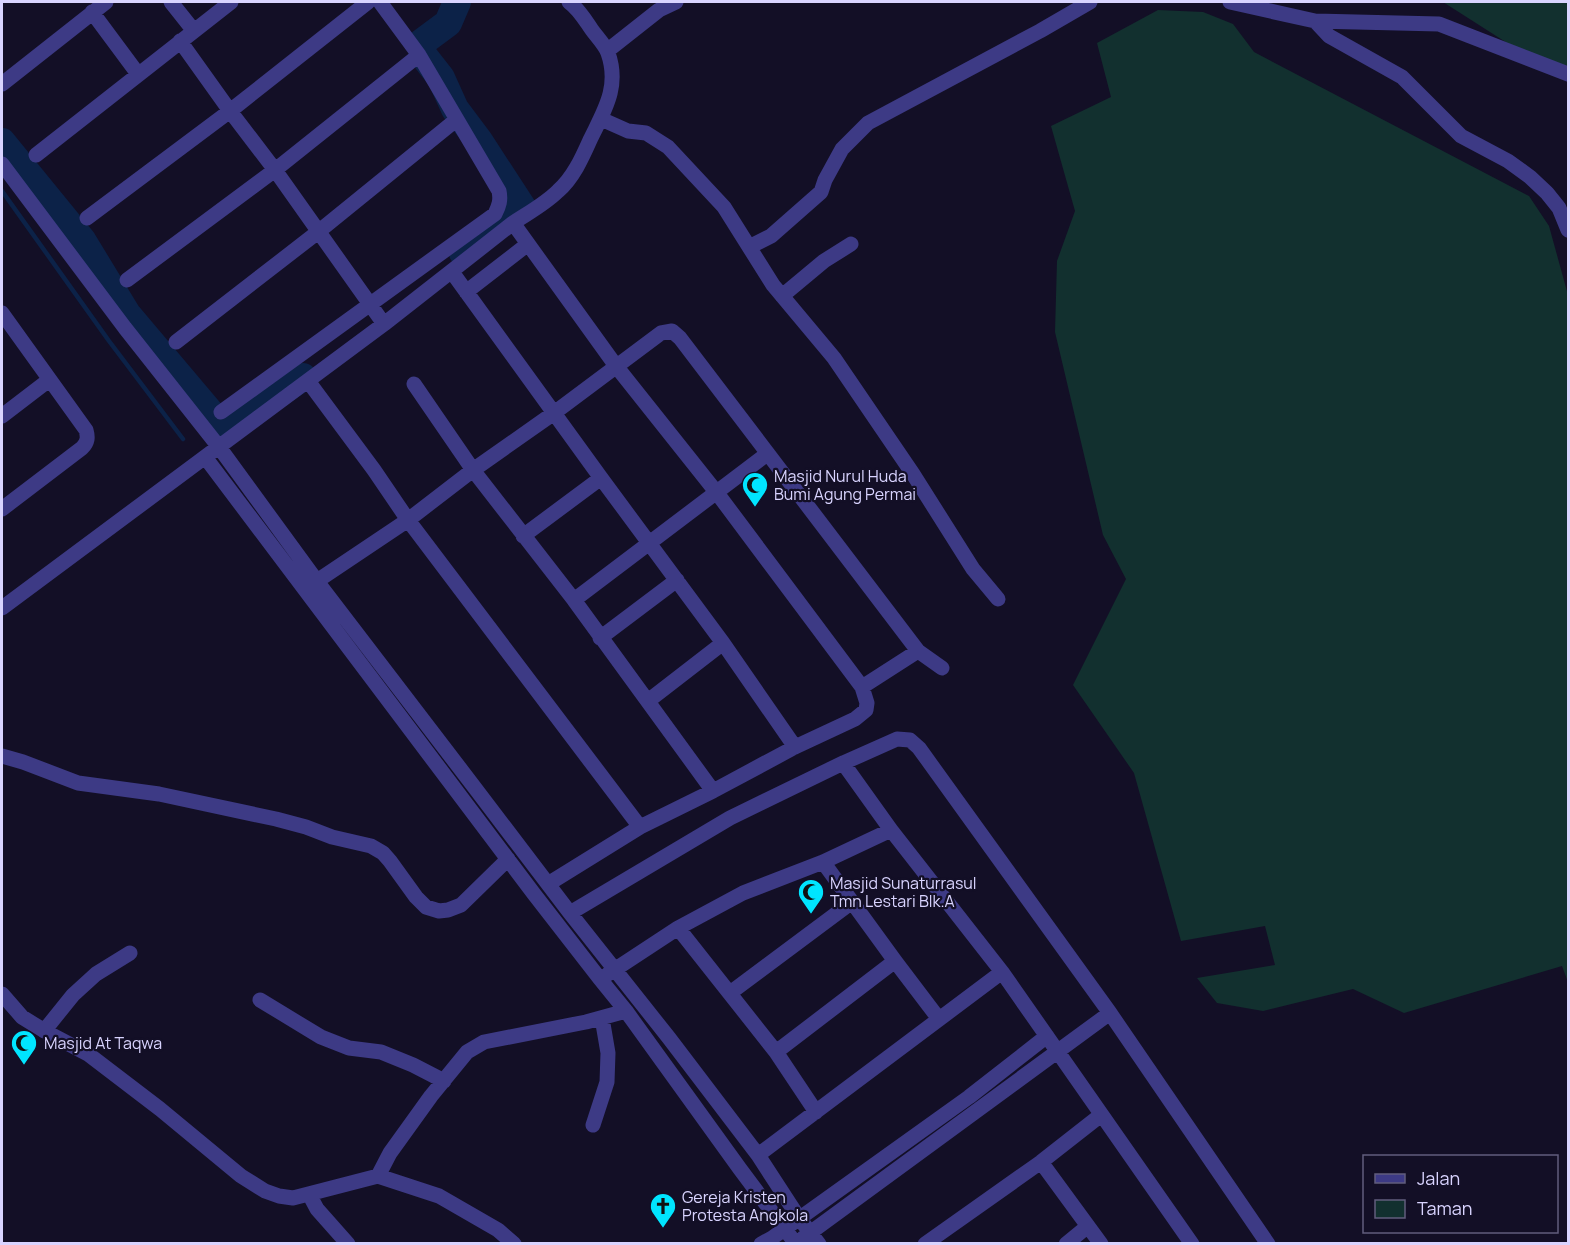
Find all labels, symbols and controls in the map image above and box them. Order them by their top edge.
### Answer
place label: Masjid Nurul Huda Bumi Agung Permai [774,465,916,505]
mosque icon: Masjid Nurul Huda Bumi Agung Permai [740,470,770,508]
place label: Masjid Sunaturrasul Tmn Lestari Blk.A [830,872,977,912]
mosque icon: Masjid Sunaturrasul Tmn Lestari Blk.A [796,877,826,915]
mosque icon: Masjid At Taqwa [9,1028,39,1066]
place label: Masjid At Taqwa [44,1032,162,1054]
legend [1363,1155,1558,1233]
text: Jalan [1417,1166,1460,1190]
place label: Gereja Kristen Protesta Angkola [682,1186,808,1226]
church icon: Gereja Kristen Protesta Angkola [648,1191,678,1229]
text: Taman [1417,1196,1472,1220]

